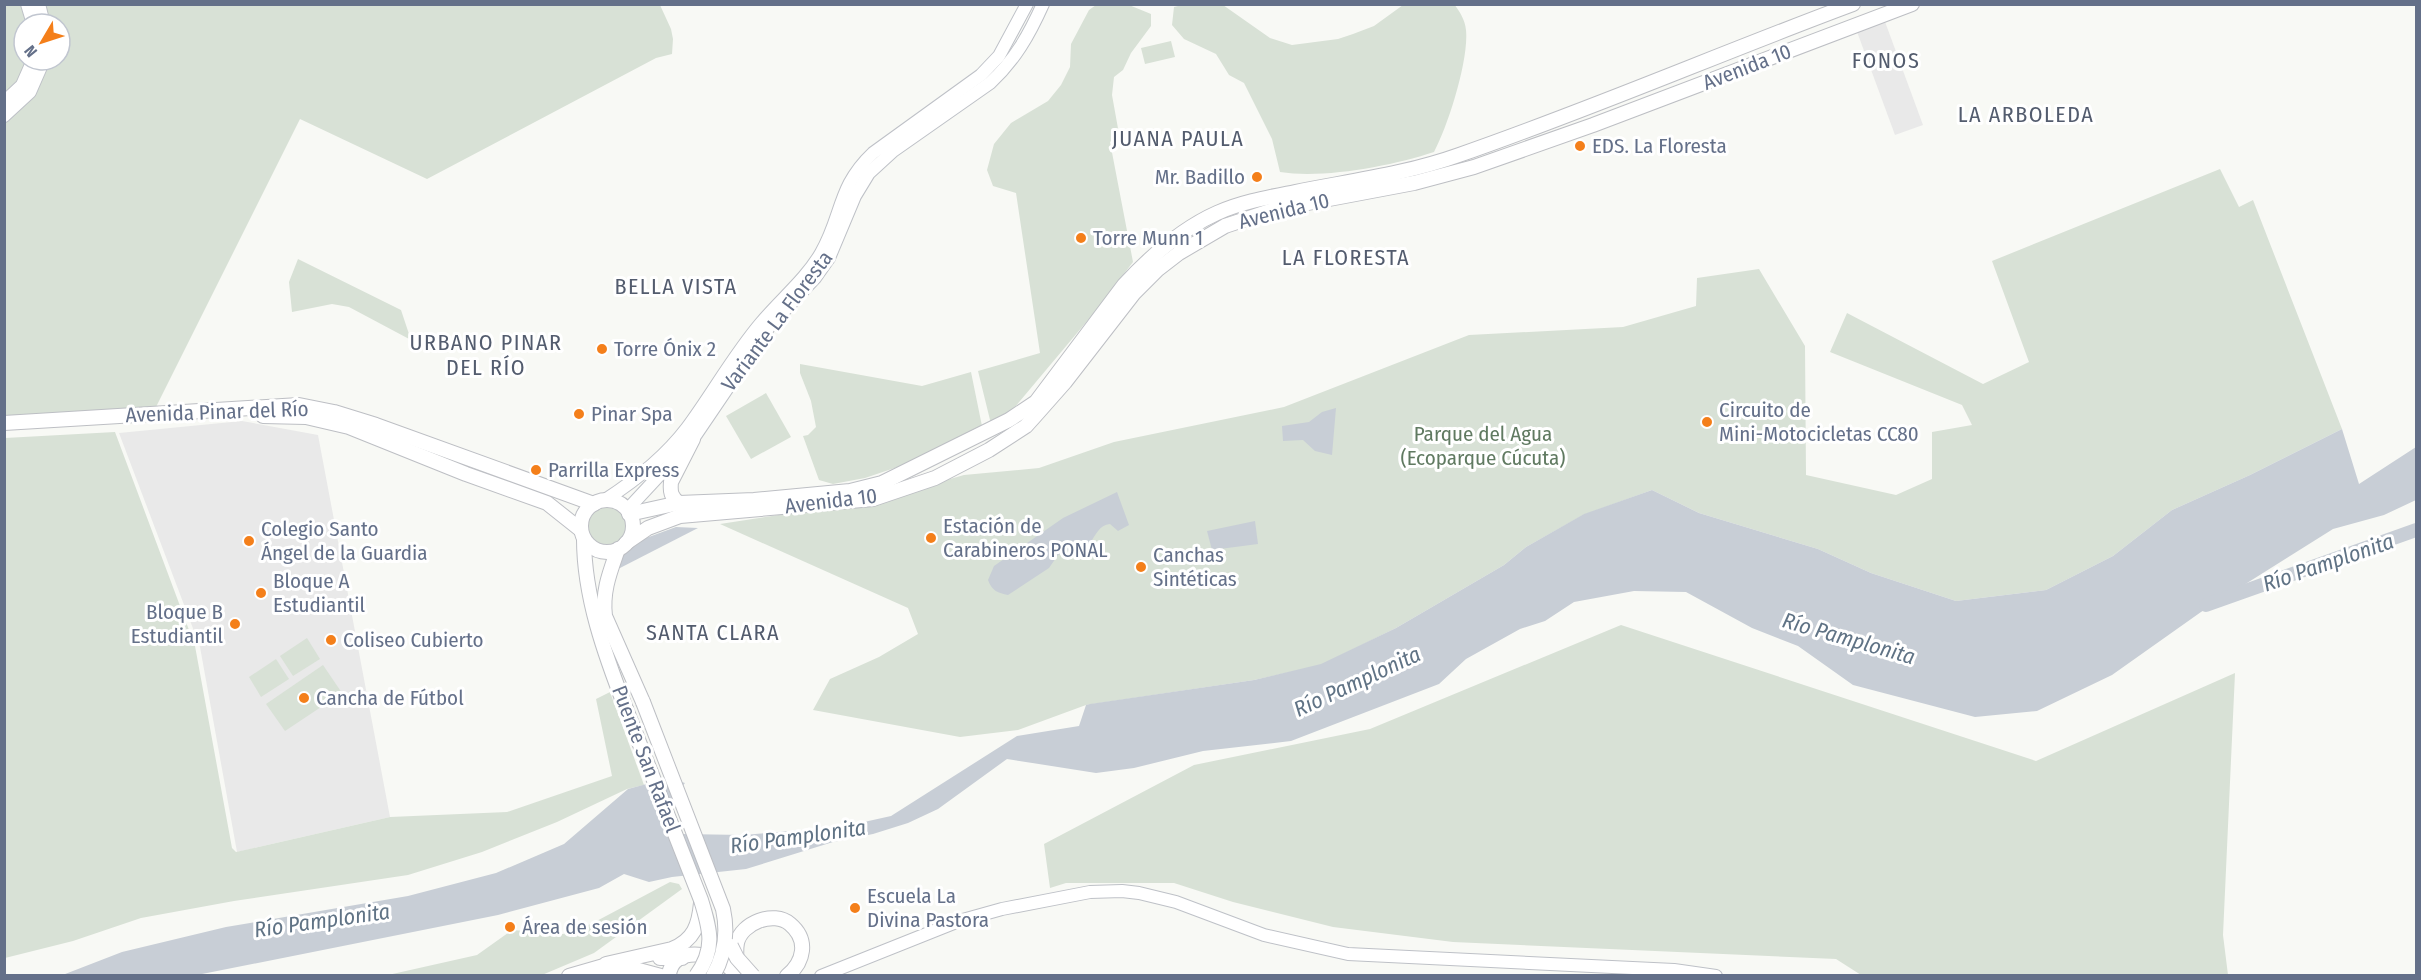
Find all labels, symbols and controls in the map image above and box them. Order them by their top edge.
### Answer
north arrow [12,12,72,72]
street label: Avenida 10 [1699,38,1795,96]
text: N [20,41,41,61]
district label: FONOS [1852,47,1920,74]
district label: LA ARBOLEDA [1958,101,2094,128]
district label: JUANA PAULA [1112,125,1244,152]
place label: EDS. La Floresta [1592,133,1727,159]
marker: EDS. La Floresta [1573,139,1587,153]
place label: Mr. Badillo [1155,164,1245,190]
marker: Mr. Badillo [1250,170,1264,184]
street label: Avenida 10 [1236,187,1332,235]
place label: Torre Munn 1 [1093,225,1203,251]
marker: Torre Munn 1 [1074,231,1088,245]
district label: LA FLORESTA [1282,244,1410,271]
street label: Variante La Floresta [716,246,838,396]
district label: BELLA VISTA [614,273,738,300]
district label: URBANO PINAR DEL RÍO [410,329,562,381]
place label: Torre Ónix 2 [614,336,716,362]
marker: Torre Ónix 2 [595,342,609,356]
street label: Avenida Pinar del Río [125,396,309,428]
place label: Circuito de Mini-Motocicletas CC80 [1719,397,1919,447]
place label: Pinar Spa [591,401,673,427]
marker: Pinar Spa [572,407,586,421]
marker: Circuito de Mini-Motocicletas CC80 [1700,415,1714,429]
park label: Parque del Agua (Ecoparque Cúcuta) [1400,421,1566,471]
place label: Parrilla Express [548,457,679,483]
marker: Parrilla Express [529,463,543,477]
street label: Avenida 10 [783,482,879,520]
place label: Estación de Carabineros PONAL [943,513,1108,563]
place label: Colegio Santo Ángel de la Guardia [261,516,428,566]
water label: Río Pamplonita [2259,527,2397,598]
marker: Estación de Carabineros PONAL [924,531,938,545]
marker: Colegio Santo Ángel de la Guardia [242,534,256,548]
place label: Canchas Sintéticas [1153,542,1237,592]
marker: Canchas Sintéticas [1134,560,1148,574]
place label: Bloque A Estudiantil [273,568,366,618]
marker: Bloque A Estudiantil [254,586,268,600]
place label: Bloque B Estudiantil [131,599,223,649]
water label: Río Pamplonita [1779,607,1918,670]
marker: Bloque B Estudiantil [228,617,242,631]
district label: SANTA CLARA [646,619,780,646]
place label: Coliseo Cubierto [343,627,484,653]
marker: Coliseo Cubierto [324,633,338,647]
water label: Río Pamplonita [1289,640,1425,723]
street label: Puente San Rafael [606,682,686,837]
place label: Cancha de Fútbol [316,685,464,711]
marker: Cancha de Fútbol [297,691,311,705]
water label: Río Pamplonita [728,814,868,859]
place label: Escuela La Divina Pastora [867,883,989,933]
water label: Río Pamplonita [252,898,392,943]
marker: Escuela La Divina Pastora [848,901,862,915]
place label: Área de sesión [522,914,647,940]
marker: Área de sesión [503,920,517,934]

